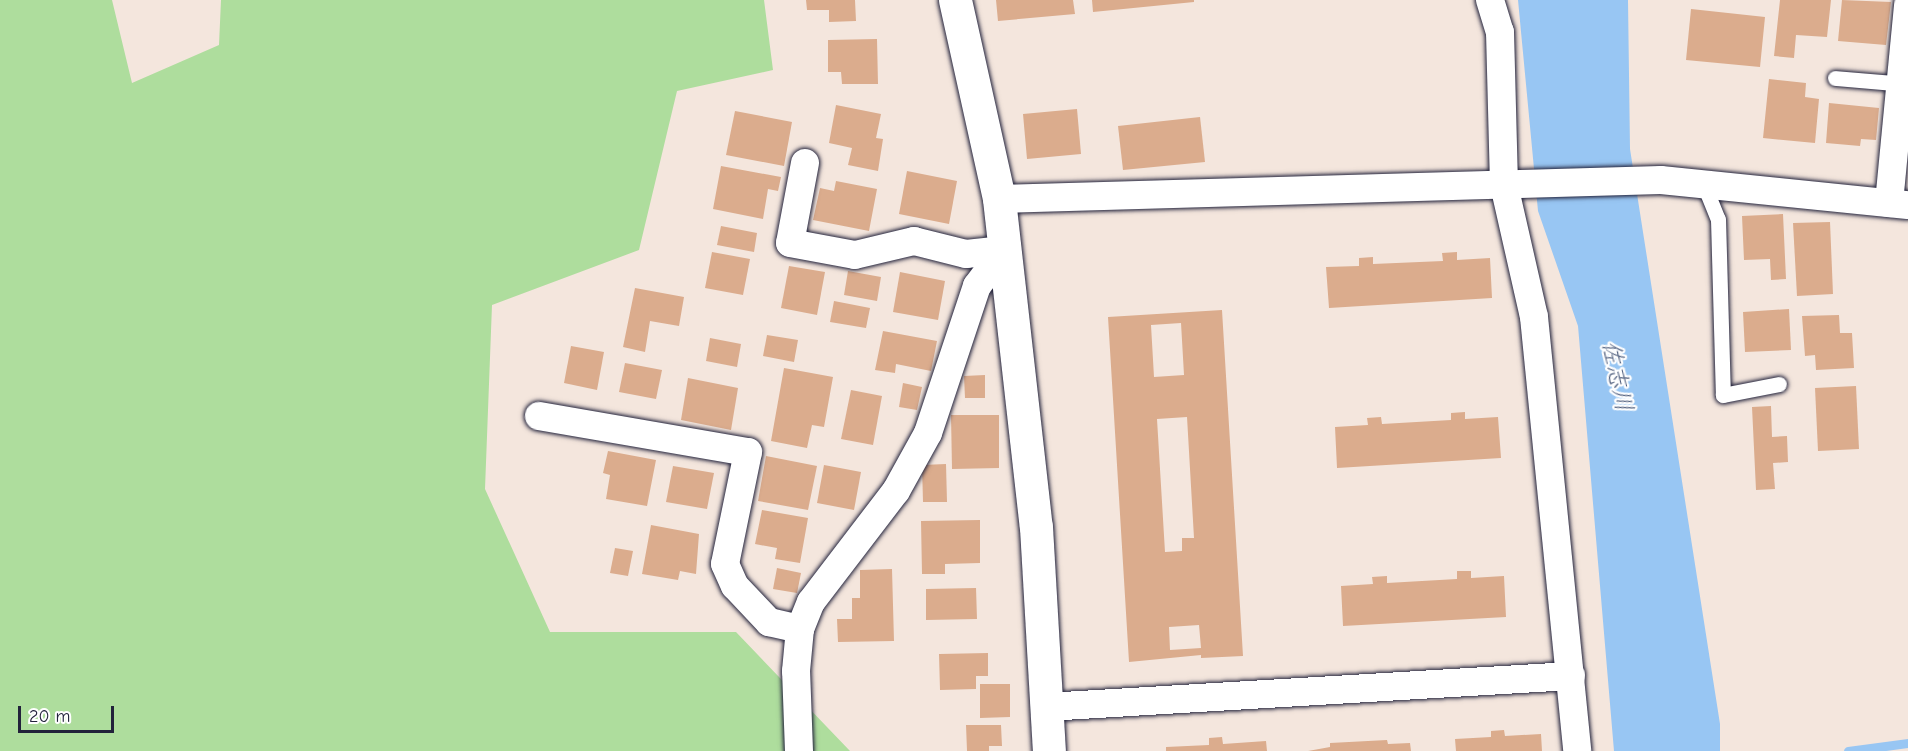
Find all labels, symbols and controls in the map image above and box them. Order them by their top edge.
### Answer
water label: 佐志川 [1595,338,1639,414]
scale bar [21,694,117,732]
text: 20 m [29,706,70,727]

